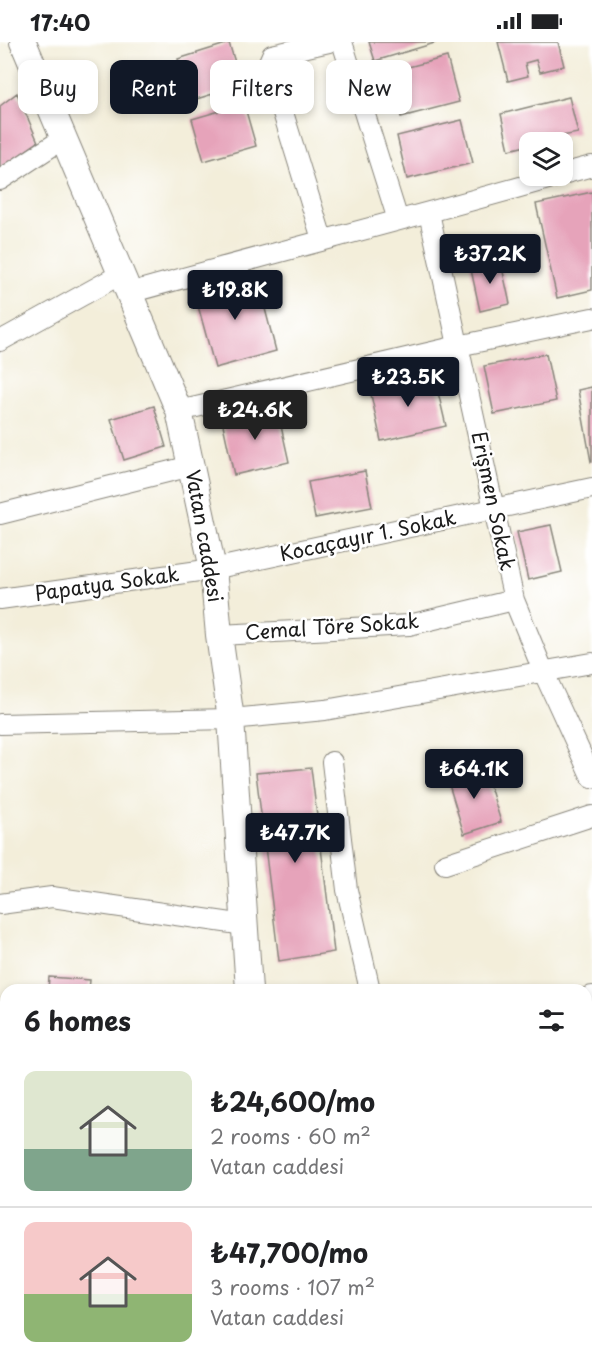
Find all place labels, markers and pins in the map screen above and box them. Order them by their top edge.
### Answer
pin: ₺37.2K [441,234,539,285]
pin: ₺19.8K [186,270,284,321]
pin: ₺23.5K [359,357,457,408]
pin: ₺24.6K [206,390,304,441]
pin: ₺64.1K [425,749,523,800]
pin: ₺47.7K [246,813,344,864]

